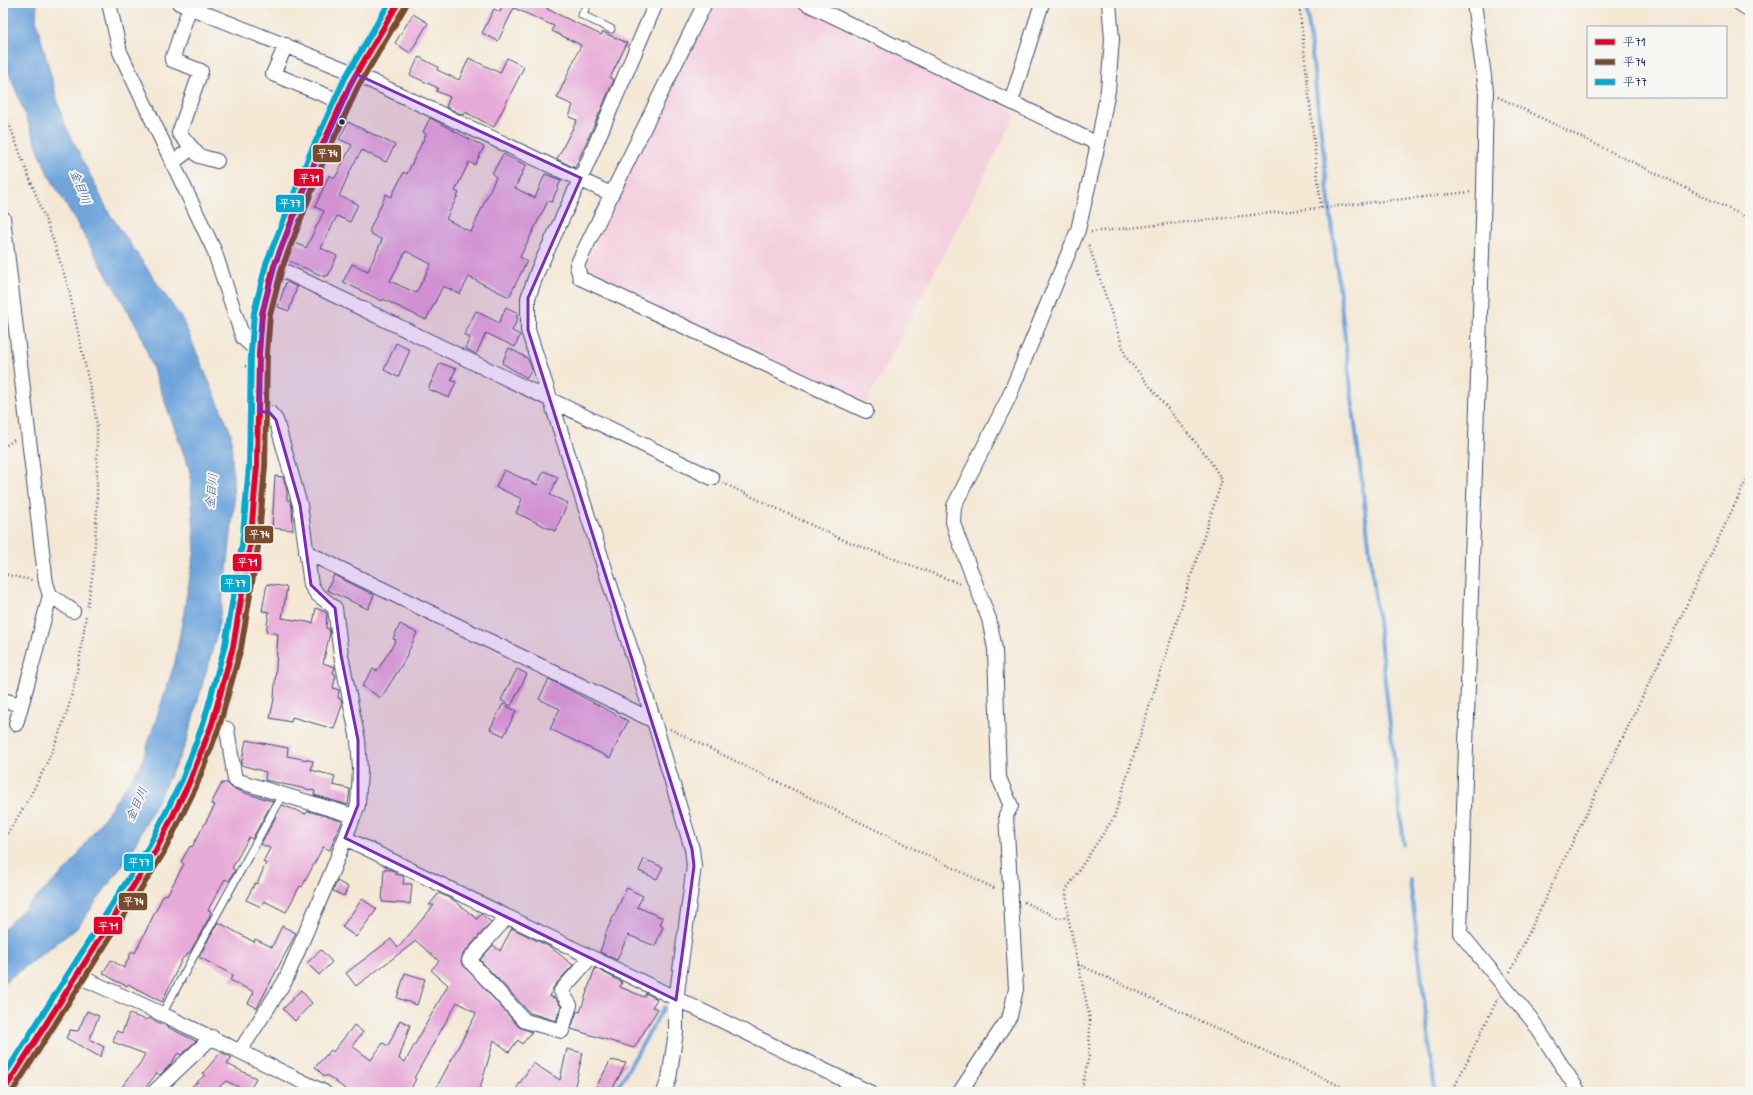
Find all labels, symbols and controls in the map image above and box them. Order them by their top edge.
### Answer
legend [1587,26,1727,98]
text: 平71 [1623,33,1645,50]
text: 平74 [1623,53,1646,70]
text: 平77 [1623,73,1647,90]
unlabelled marker [337,117,347,127]
line badge: 平74 [312,144,342,163]
text: 平74 [317,146,337,160]
water label: 金目川 [67,167,95,207]
line badge: 平71 [293,168,324,187]
text: 平71 [299,171,319,185]
line badge: 平77 [275,194,305,213]
text: 平77 [279,196,301,210]
water label: 金目川 [201,472,221,510]
line badge: 平74 [244,525,274,544]
text: 平74 [249,527,269,541]
line badge: 平71 [232,553,262,572]
text: 平71 [237,555,257,569]
line badge: 平77 [220,574,251,593]
text: 平77 [224,576,246,590]
water label: 金目川 [121,784,151,824]
line badge: 平77 [123,853,154,872]
text: 平77 [128,855,150,869]
line badge: 平74 [118,892,148,911]
text: 平74 [123,894,143,908]
line badge: 平71 [93,916,123,935]
text: 平71 [98,919,118,933]

